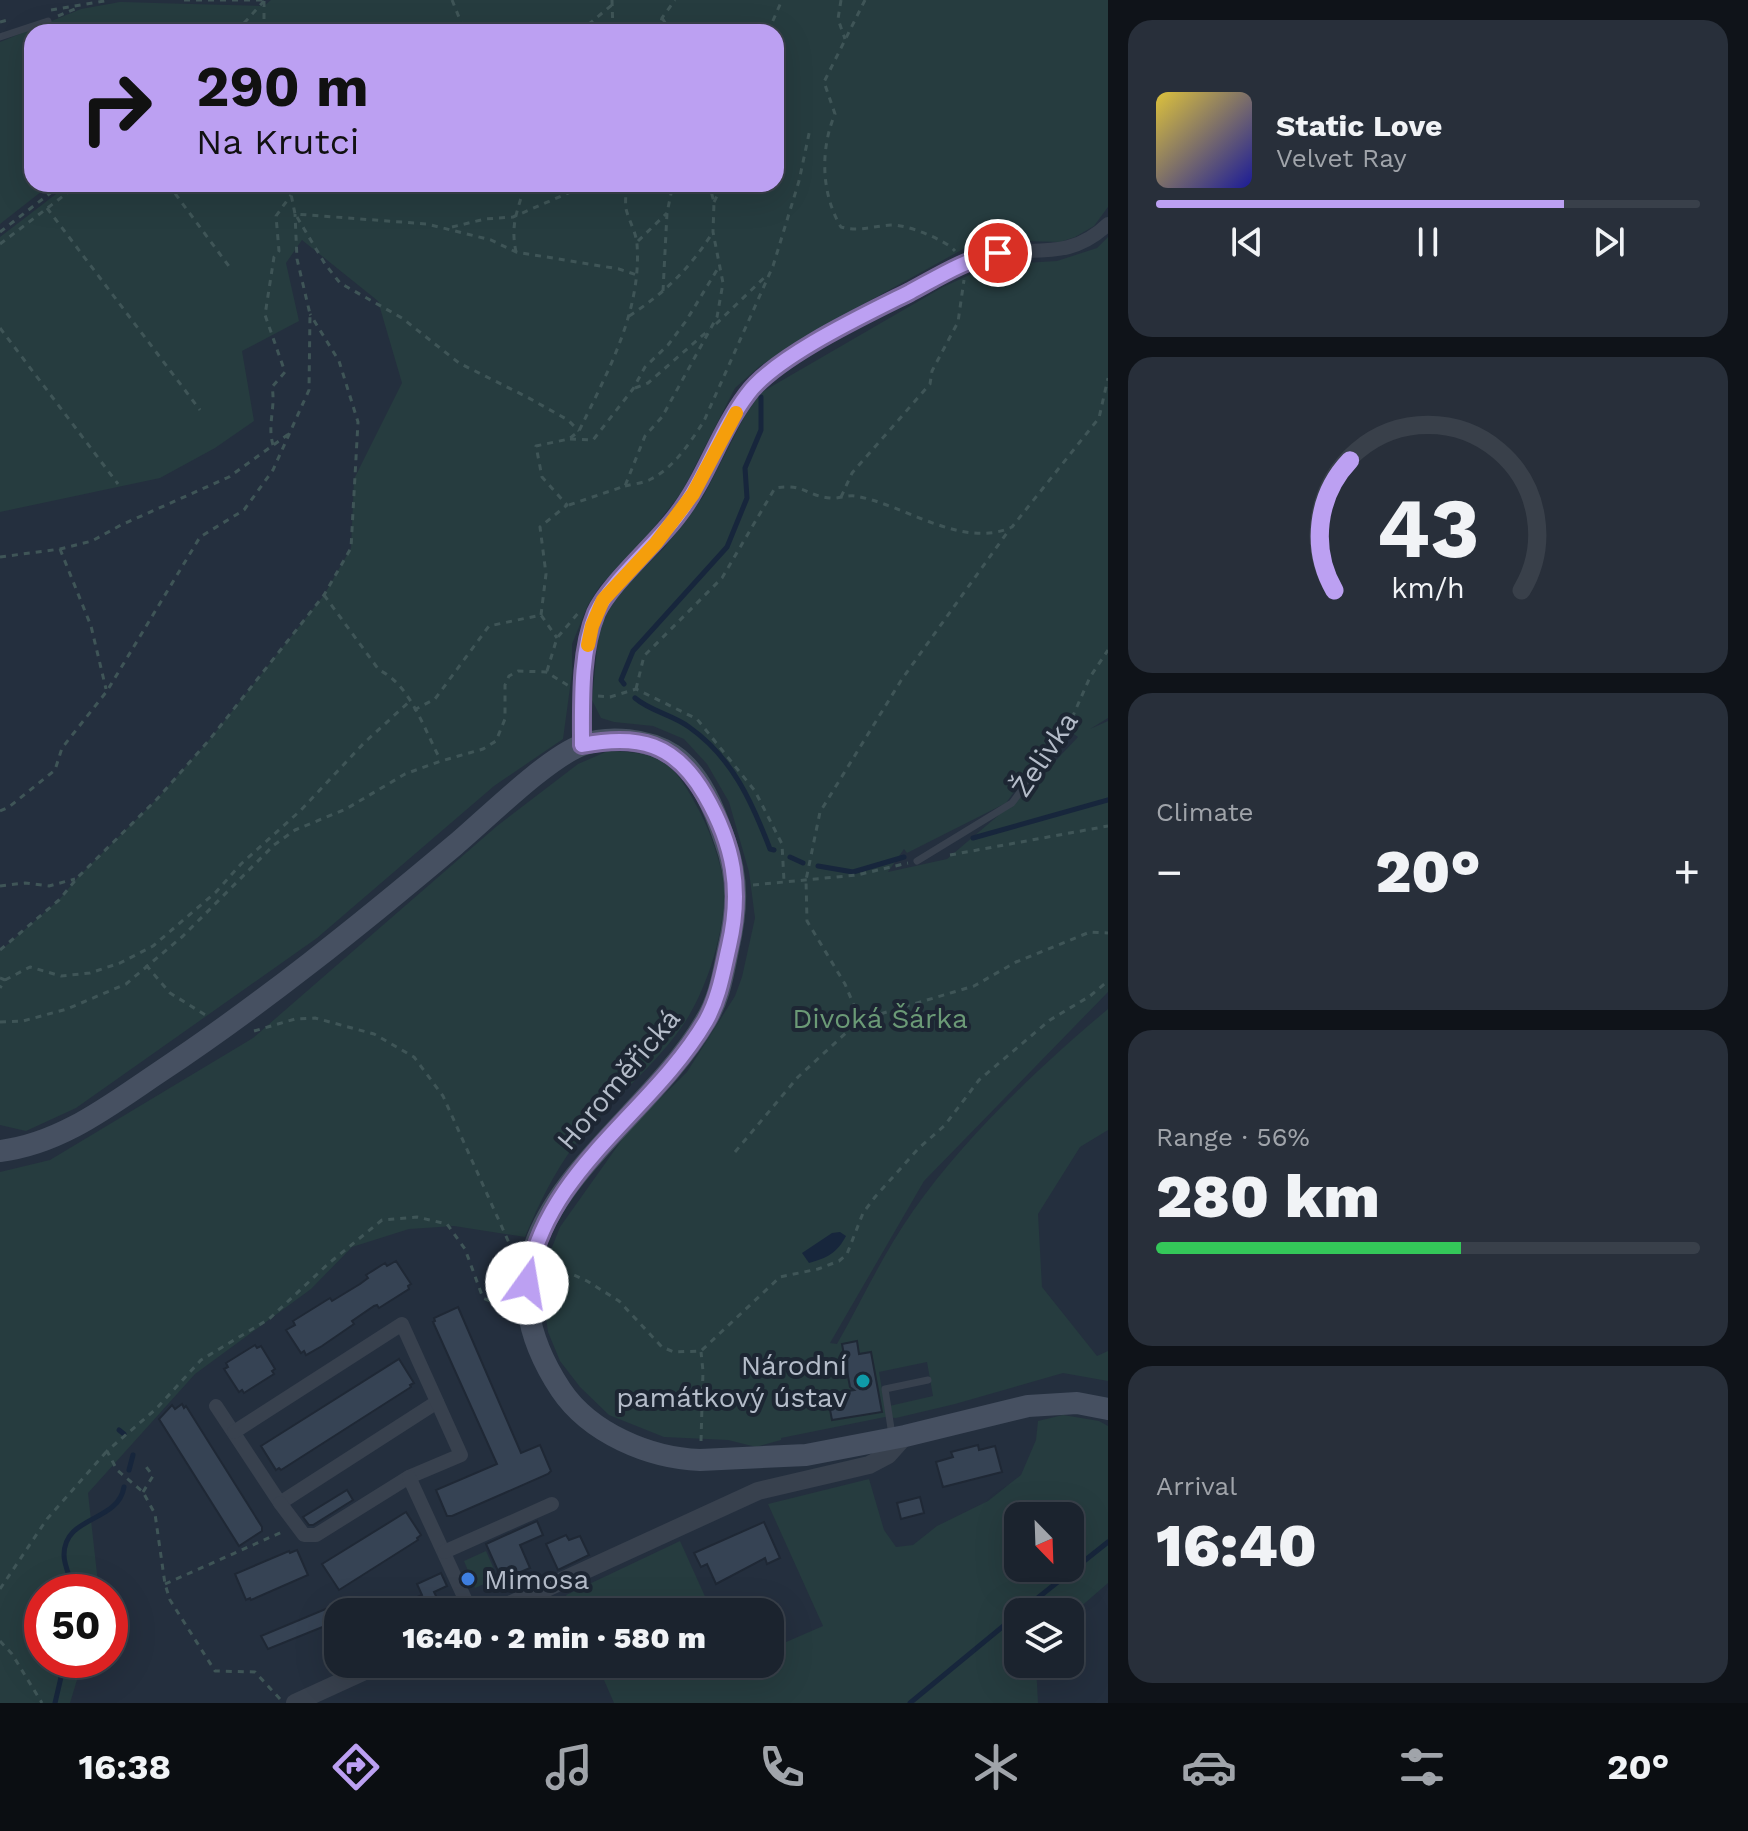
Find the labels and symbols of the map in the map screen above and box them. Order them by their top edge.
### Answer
pin [964,219,1032,287]
street label: Želivka [1004,705,1085,803]
street label: Horoměřická [550,1002,687,1156]
park label: Divoká Šárka [792,1002,968,1035]
position arrow [485,1241,569,1325]
place label: Národní památkový ústav [616,1349,847,1414]
marker: Národní památkový ústav [854,1372,872,1390]
north arrow [1004,1502,1084,1582]
place label: Mimosa [484,1563,590,1596]
marker: Mimosa [459,1570,477,1588]
speed limit sign: 50 [24,1574,128,1678]

